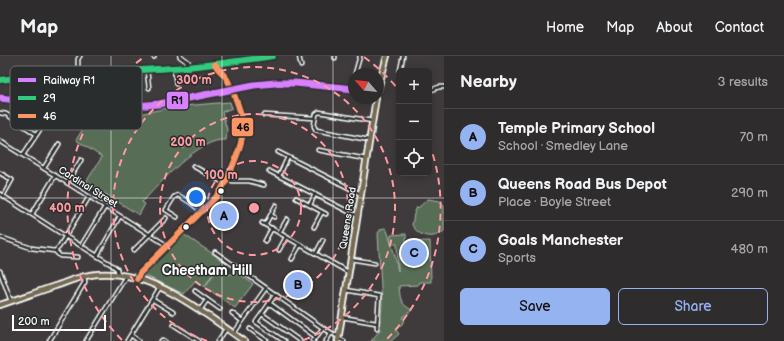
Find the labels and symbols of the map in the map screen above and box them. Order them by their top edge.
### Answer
legend [10,66,142,130]
north arrow [348,68,384,104]
text: 300 m [176,73,212,88]
text: Railway R1 [43,74,95,87]
line badge: R1 [166,91,189,110]
text: 29 [43,92,56,105]
text: R1 [171,94,183,107]
text: 46 [43,110,57,123]
line badge: 46 [231,117,254,137]
text: 46 [236,121,250,134]
text: 200 m [170,135,206,150]
street label: Cardinal Street [56,164,120,210]
text: 100 m [204,168,238,183]
unlabelled marker [216,186,226,196]
street label: Queens Road [337,186,359,250]
your location [186,187,206,207]
text: 400 m [49,201,85,216]
pin: A [211,201,237,231]
centre of rings [247,201,261,215]
unlabelled marker [181,222,191,232]
pin: C [401,238,427,268]
district label: Cheetham Hill [162,262,252,279]
pin: B [285,270,311,300]
scale bar [12,313,106,332]

